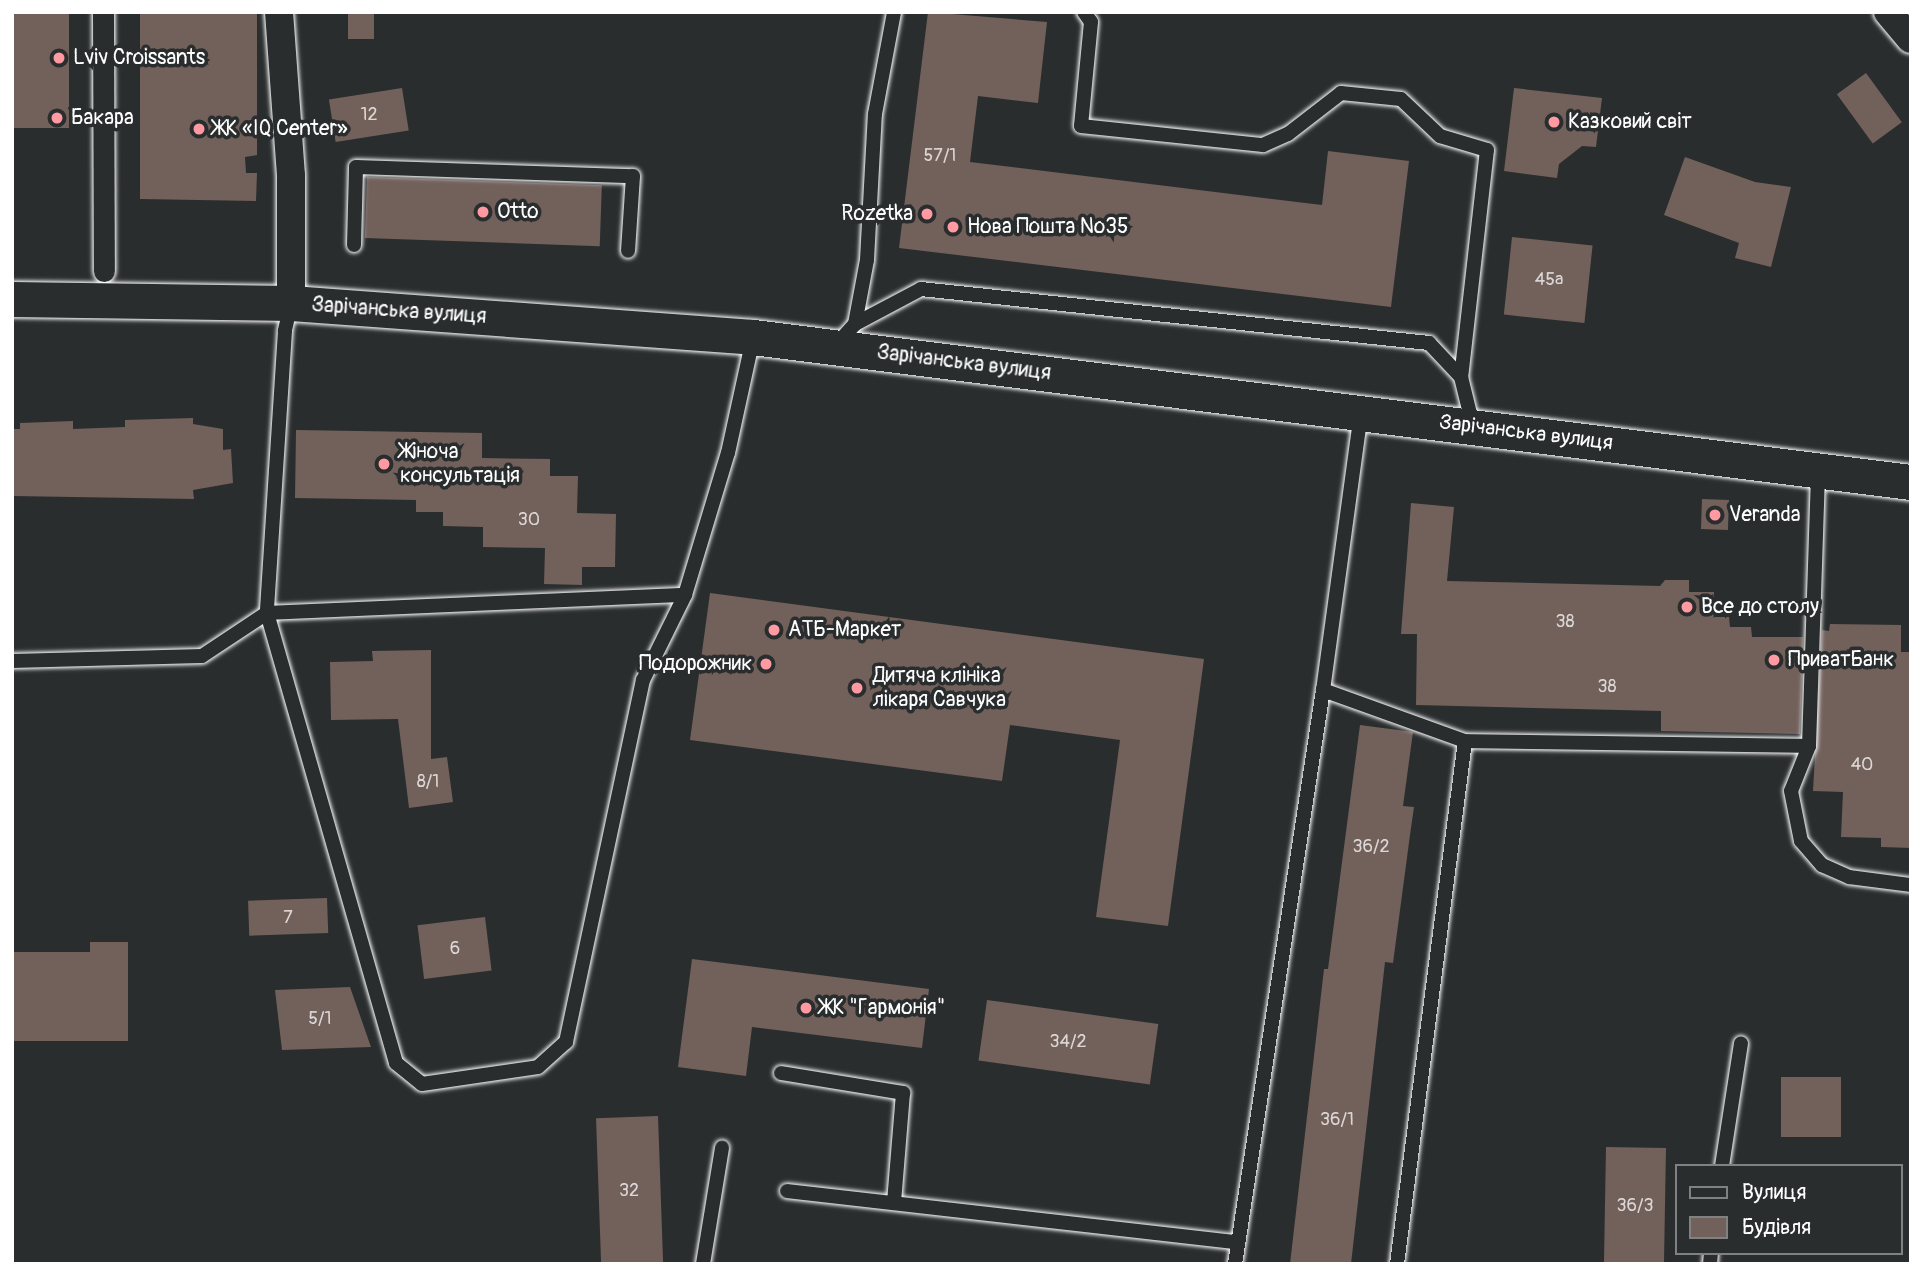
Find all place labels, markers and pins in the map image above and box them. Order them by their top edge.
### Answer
place label: Lviv Croissants [73,45,205,71]
marker: Lviv Croissants [51,50,67,66]
place label: Бакара [71,105,134,131]
place label: Казковий світ [1568,109,1692,135]
marker: Бакара [49,110,65,126]
marker: Казковий світ [1546,114,1562,130]
place label: ЖК «IQ Center» [213,116,348,142]
marker: ЖК «IQ Center» [191,121,207,137]
place label: Otto [497,199,539,225]
place label: Rozetka [841,201,913,227]
marker: Otto [475,204,491,220]
marker: Rozetka [919,206,935,222]
place label: Нова Пошта №35 [967,214,1128,240]
marker: Нова Пошта №35 [945,219,961,235]
place label: Жіноча консультація [400,439,520,489]
marker: Жіноча консультація [374,454,394,474]
place label: Veranda [1729,502,1801,528]
marker: Veranda [1707,507,1723,523]
place label: Все до столу [1701,594,1819,620]
marker: Все до столу [1679,599,1695,615]
place label: АТБ-Маркет [788,617,901,643]
marker: АТБ-Маркет [766,622,782,638]
place label: ПриватБанк [1788,647,1894,673]
place label: Подорожник [639,651,752,677]
marker: ПриватБанк [1766,652,1782,668]
marker: Подорожник [758,656,774,672]
place label: Дитяча клініка лікаря Савчука [873,663,1006,713]
marker: Дитяча клініка лікаря Савчука [847,678,867,698]
place label: ЖК "Гармонія" [820,995,945,1021]
marker: ЖК "Гармонія" [798,1000,814,1016]

